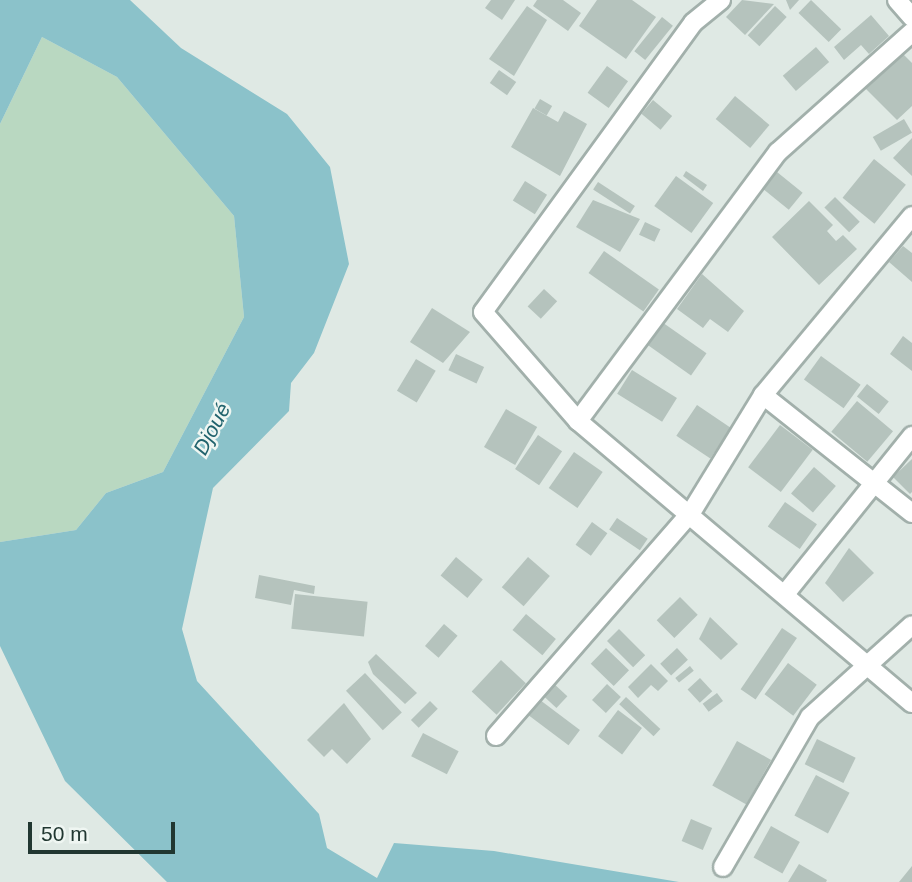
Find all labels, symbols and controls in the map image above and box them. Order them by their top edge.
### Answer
water label: Djoué [188,399,236,459]
scale bar [32,808,178,852]
text: 50 m [41,822,88,845]

